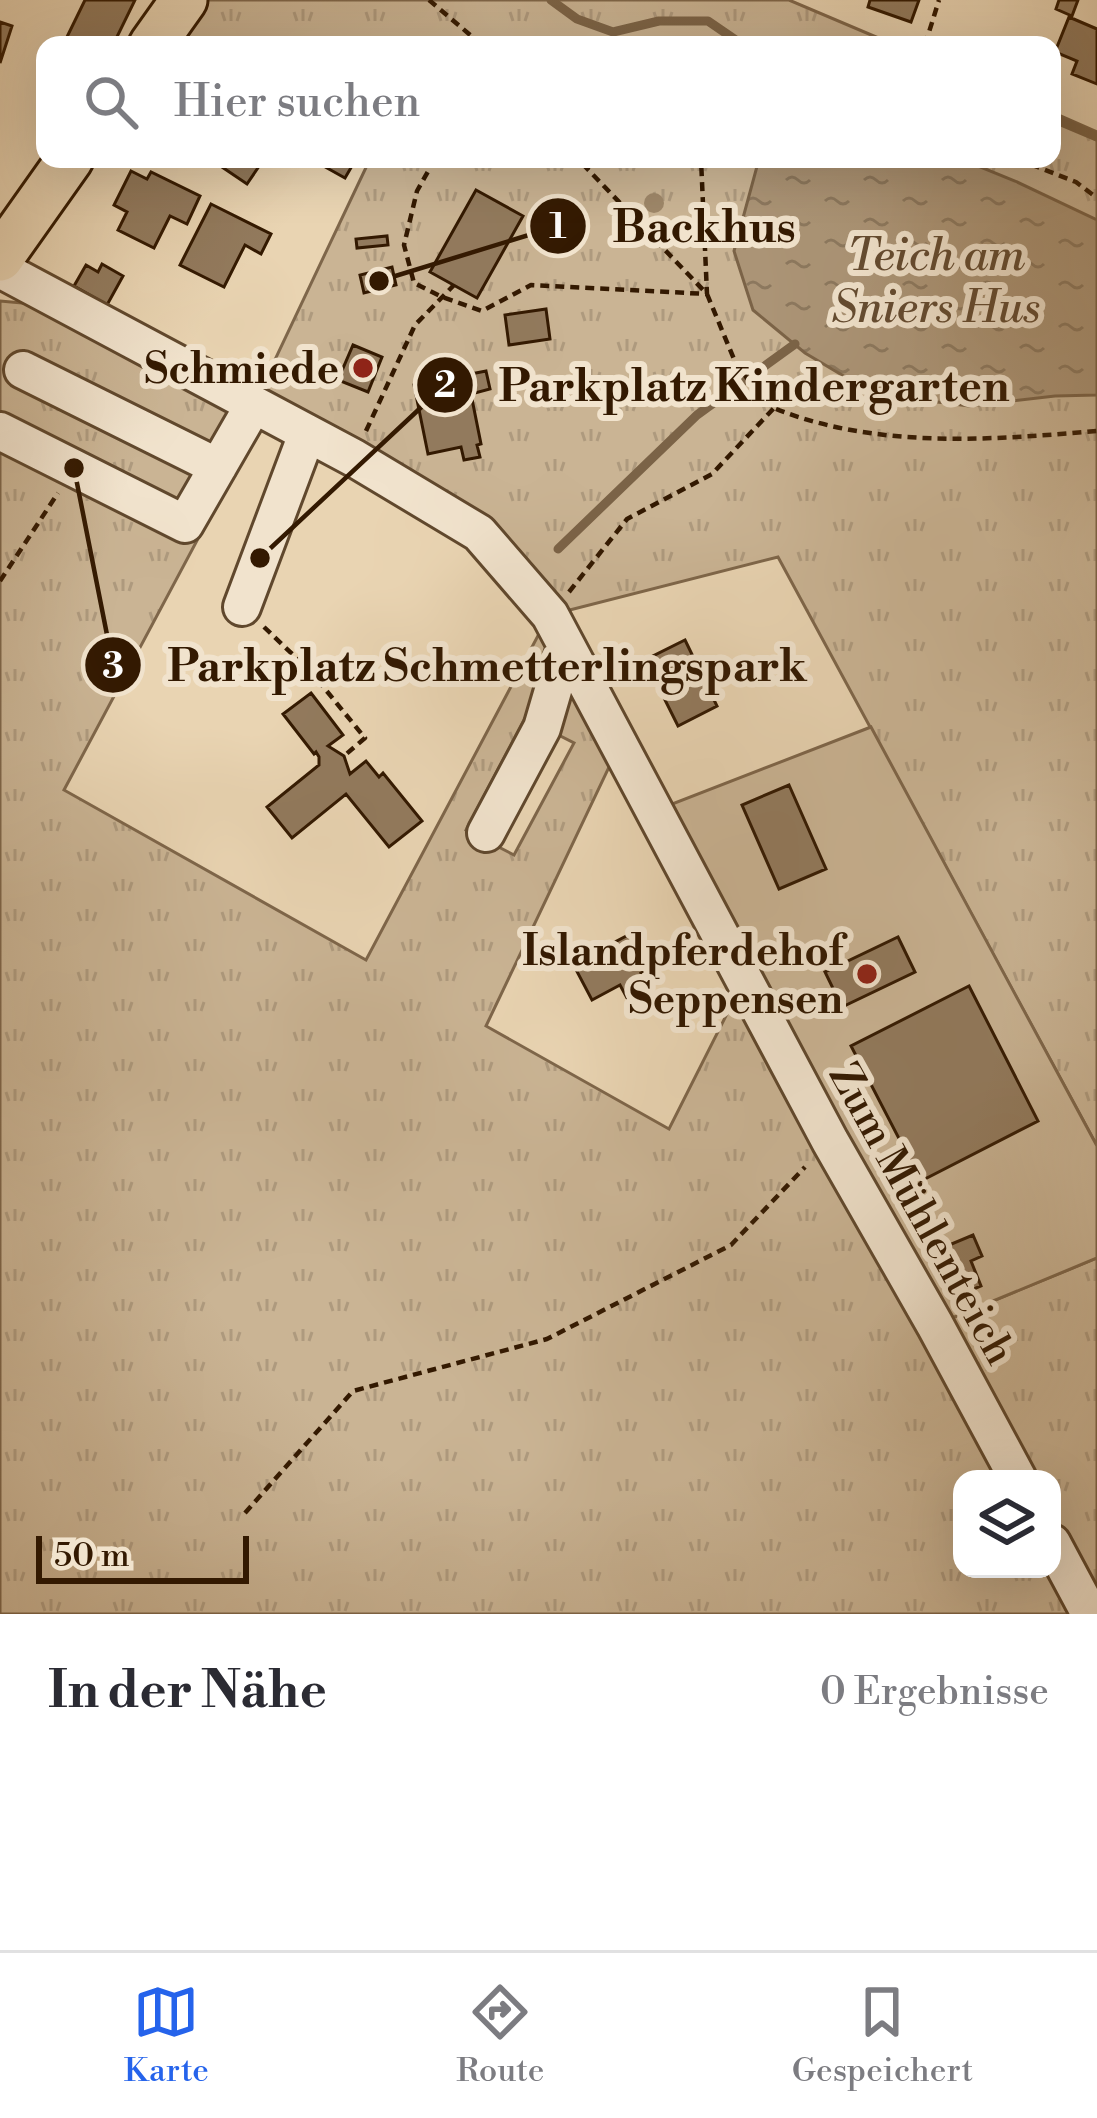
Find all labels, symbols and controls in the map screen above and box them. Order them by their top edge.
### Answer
search box [36,36,1061,168]
icon: search [78,69,144,135]
text: Hier suchen [174,74,420,131]
callout: Backhus [528,185,820,266]
text: Backhus [612,200,796,257]
text: 1 [549,205,567,250]
water label: Teich am Sniers Hus [832,228,1040,337]
place label: Schmiede [144,344,339,397]
callout: Parkplatz Kindergarten [415,344,1034,425]
marker: Schmiede [350,355,376,381]
text: Parkplatz Kindergarten [498,359,1010,416]
text: 2 [434,364,456,409]
callout: Parkplatz Schmetterlingspark [83,625,830,706]
text: Parkplatz Schmetterlingspark [167,639,808,696]
text: 3 [102,645,124,690]
place label: Islandpferdehof Seppensen [522,926,848,1027]
marker: Islandpferdehof Seppensen [854,961,880,987]
street label: Zum Mühlenteich [816,1054,1026,1374]
map controls [953,1470,1061,1578]
button: layers [953,1470,1061,1578]
scale bar [36,1530,249,1583]
text: 50 m [54,1536,130,1577]
text: In der Nähe [48,1660,327,1724]
text: 0 Ergebnisse [820,1668,1049,1717]
tab: Karte [124,1979,209,2092]
tab: Route [456,1979,544,2092]
tab: Gespeichert [792,1979,973,2092]

